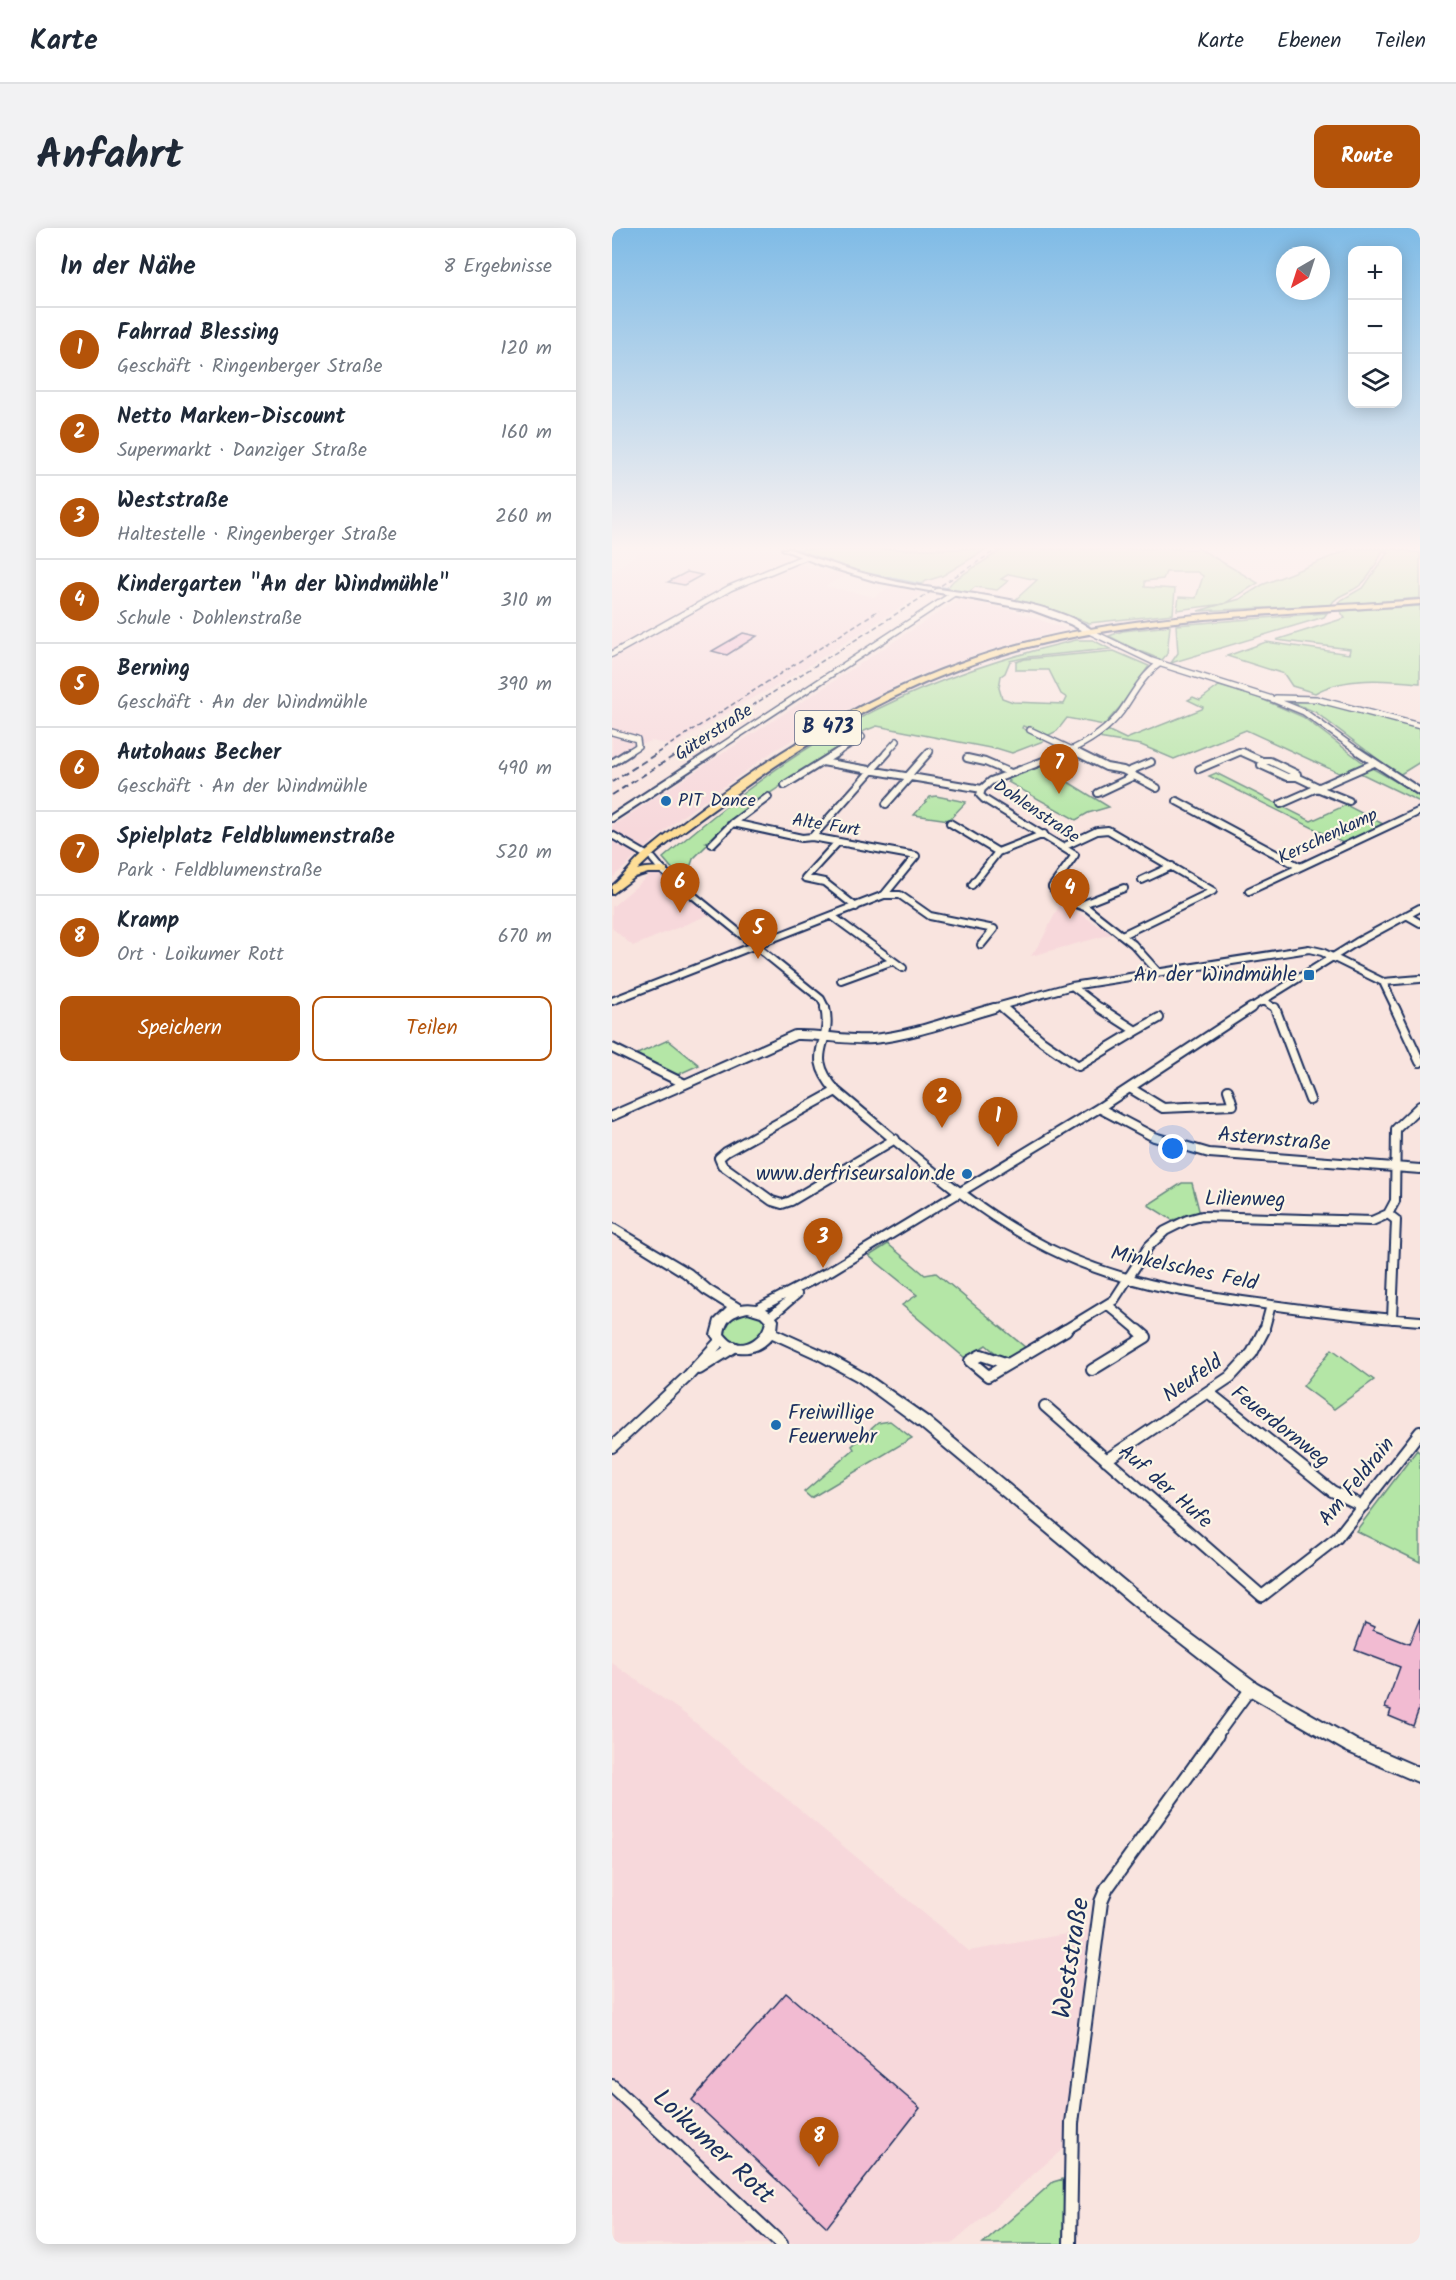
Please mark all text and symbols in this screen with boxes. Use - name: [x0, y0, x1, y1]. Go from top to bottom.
- text: Karte: [30, 19, 98, 64]
- text: Karte: [1197, 25, 1244, 58]
- text: Ebenen: [1277, 25, 1342, 58]
- text: Teilen: [1375, 25, 1426, 58]
- text: Anfahrt: [36, 123, 183, 190]
- button: Route: [1314, 125, 1420, 188]
- text: In der Nähe: [60, 246, 196, 288]
- north arrow: [1276, 246, 1330, 300]
- map controls: [1348, 246, 1402, 408]
- button: +: [1348, 246, 1402, 300]
- text: 8 Ergebnisse: [443, 251, 552, 283]
- button: −: [1348, 300, 1402, 354]
- text: Fahrrad Blessing: [117, 316, 279, 351]
- text: 1: [76, 333, 83, 365]
- text: 120 m: [500, 333, 552, 365]
- text: Geschäft · Ringenberger Straße: [117, 351, 382, 383]
- button: layers: [1348, 354, 1402, 408]
- text: Netto Marken-Discount: [117, 400, 345, 435]
- text: 2: [74, 417, 85, 449]
- text: 160 m: [501, 417, 552, 449]
- text: Supermarkt · Danziger Straße: [117, 435, 367, 467]
- text: Weststraße: [117, 484, 229, 519]
- text: 3: [74, 501, 85, 533]
- text: 260 m: [495, 501, 552, 533]
- text: Haltestelle · Ringenberger Straße: [117, 519, 397, 551]
- text: Kindergarten "An der Windmühle": [117, 568, 449, 603]
- text: 4: [74, 585, 85, 617]
- text: 310 m: [500, 585, 552, 617]
- text: Schule · Dohlenstraße: [117, 603, 302, 635]
- text: Berning: [117, 652, 190, 687]
- text: 5: [74, 669, 85, 701]
- text: 390 m: [497, 669, 552, 701]
- text: Geschäft · An der Windmühle: [117, 687, 367, 719]
- street label: Güterstraße: [669, 697, 759, 769]
- road number: B 473: [795, 711, 861, 745]
- text: Autohaus Becher: [117, 736, 281, 771]
- pin: 7: [1040, 744, 1078, 794]
- text: 6: [74, 753, 85, 785]
- text: 490 m: [497, 753, 552, 785]
- text: Geschäft · An der Windmühle: [117, 771, 367, 803]
- street label: Dohlenstraße: [987, 772, 1085, 852]
- place label: PIT Dance: [678, 787, 756, 816]
- marker: PIT Dance: [659, 794, 673, 808]
- street label: Kerschenkamp: [1273, 801, 1383, 873]
- street label: Alte Furt: [790, 806, 863, 846]
- text: Spielplatz Feldblumenstraße: [117, 820, 395, 855]
- text: 7: [75, 837, 84, 869]
- text: 520 m: [496, 837, 552, 869]
- text: Park · Feldblumenstraße: [117, 855, 322, 887]
- pin: 6: [660, 864, 700, 913]
- pin: 4: [1050, 870, 1090, 919]
- text: Kramp: [117, 904, 179, 939]
- pin: 5: [738, 910, 778, 959]
- text: 8: [74, 921, 85, 953]
- text: 670 m: [498, 921, 552, 953]
- text: Ort · Loikumer Rott: [117, 939, 284, 971]
- place label: An der Windmühle: [1134, 959, 1298, 992]
- marker: An der Windmühle: [1302, 968, 1316, 982]
- button: Speichern: [60, 996, 300, 1061]
- button: Teilen: [312, 996, 552, 1061]
- pin: 2: [922, 1078, 962, 1128]
- pin: 1: [978, 1098, 1018, 1147]
- street label: Asternstraße: [1216, 1119, 1332, 1161]
- your location: [1158, 1134, 1187, 1163]
- place label: www.derfriseursalon.de: [756, 1158, 956, 1191]
- marker: www.derfriseursalon.de: [960, 1167, 974, 1181]
- street label: Lilienweg: [1204, 1183, 1286, 1217]
- pin: 3: [804, 1218, 842, 1268]
- street label: Minkelsches Feld: [1107, 1237, 1261, 1301]
- street label: Neufeld: [1156, 1346, 1230, 1412]
- street label: Feuerdornweg: [1223, 1377, 1337, 1477]
- place label: Freiwillige Feuerwehr: [788, 1397, 878, 1454]
- marker: Freiwillige Feuerwehr: [769, 1418, 783, 1432]
- street label: Am Feldrain: [1311, 1430, 1403, 1534]
- street label: Auf der Hufe: [1110, 1436, 1220, 1538]
- street label: Weststraße: [1042, 1894, 1102, 2022]
- street label: Loikumer Rott: [642, 2079, 785, 2216]
- pin: 8: [800, 2118, 838, 2167]

